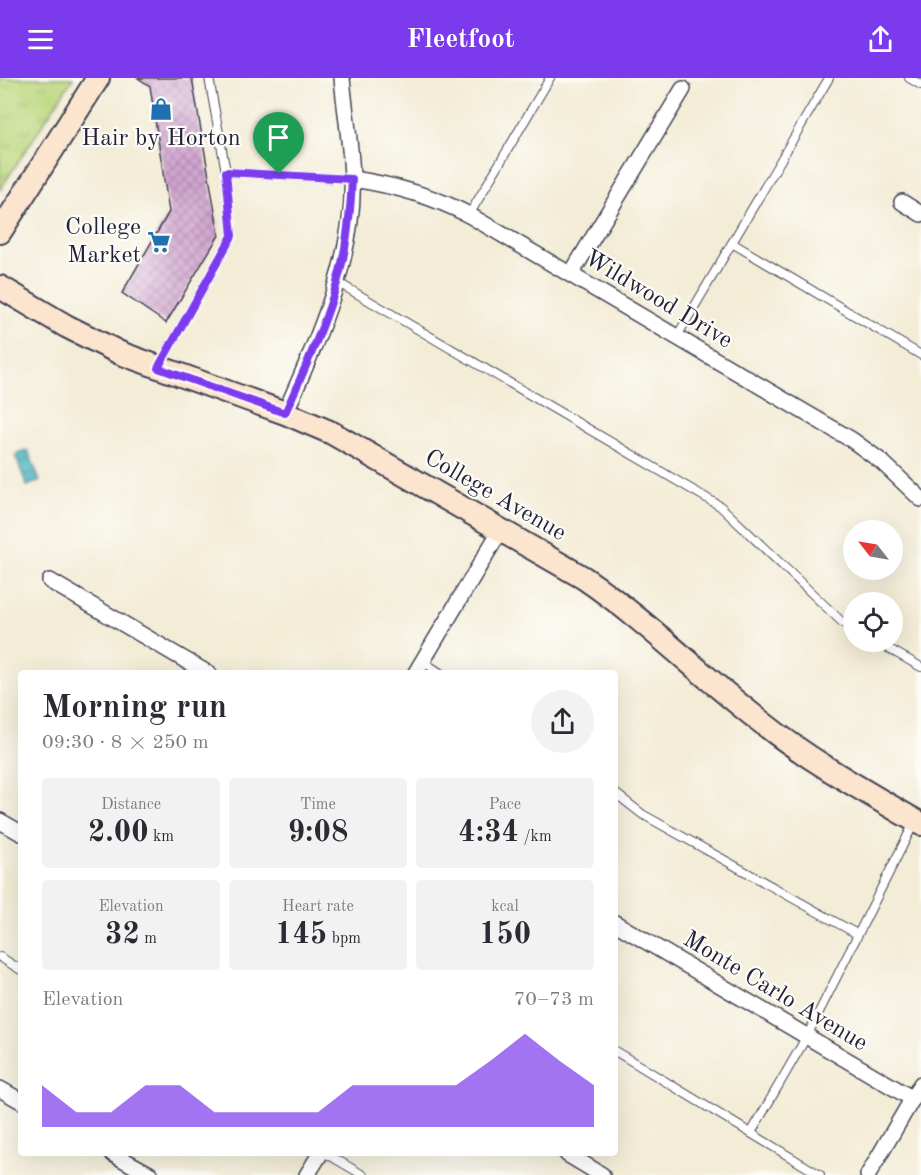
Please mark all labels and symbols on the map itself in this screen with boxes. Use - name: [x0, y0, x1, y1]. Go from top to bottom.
- shop icon: Hair by Horton: [148, 96, 174, 122]
- pin: [253, 112, 304, 174]
- place label: Hair by Horton: [81, 127, 241, 151]
- place label: College Market: [65, 216, 141, 268]
- supermarket icon: College Market: [146, 229, 172, 255]
- street label: Wildwood Drive: [580, 246, 736, 354]
- street label: College Avenue: [420, 446, 570, 546]
- north arrow: [843, 520, 903, 580]
- street label: Monte Carlo Avenue: [679, 928, 871, 1056]

